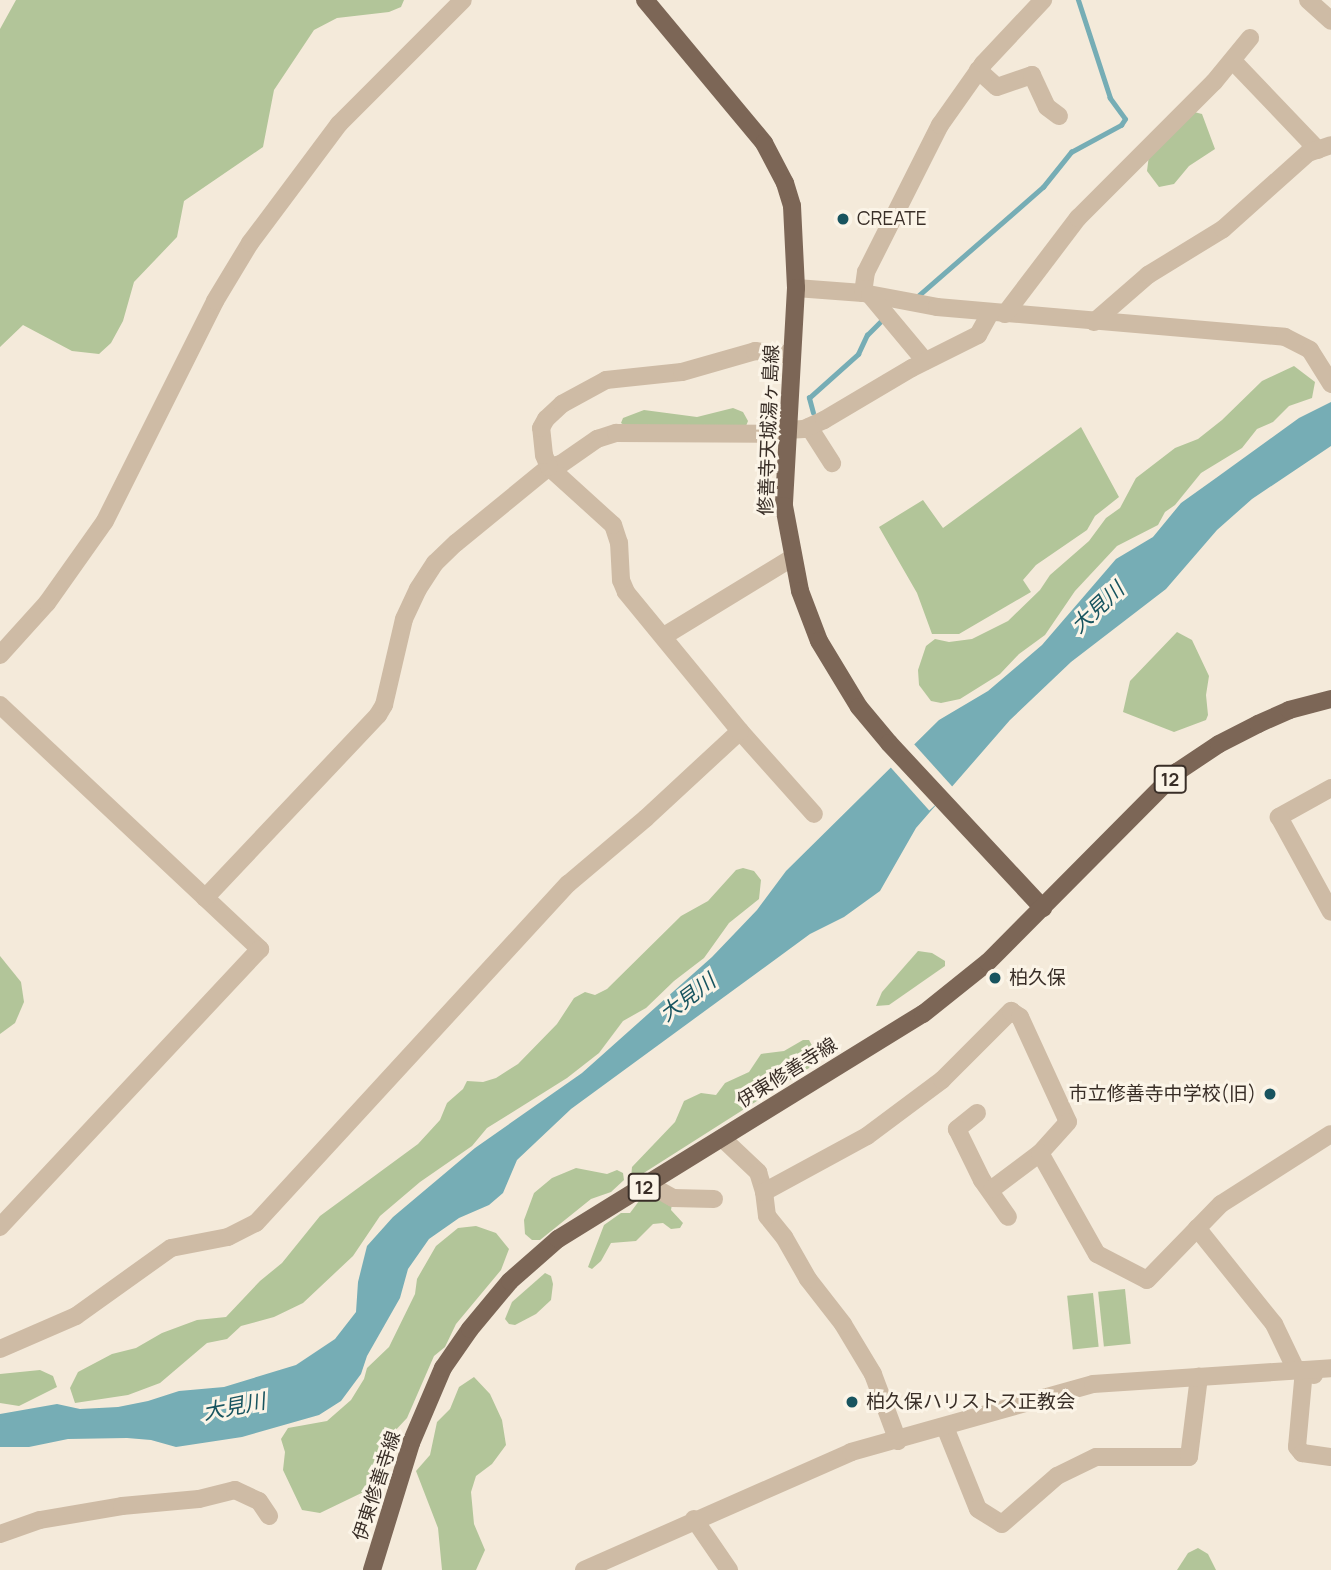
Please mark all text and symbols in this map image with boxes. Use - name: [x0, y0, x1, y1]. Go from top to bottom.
- place label: CREATE: [857, 208, 926, 230]
- marker: CREATE: [835, 211, 851, 227]
- street label: 修善寺天城湯ヶ島線: [755, 344, 783, 516]
- water label: 大見川: [1065, 576, 1129, 638]
- road number: 12: [1152, 764, 1188, 794]
- place label: 柏久保: [1009, 967, 1066, 989]
- water label: 大見川: [654, 968, 720, 1026]
- marker: 柏久保: [987, 970, 1003, 986]
- street label: 伊東修善寺線: [733, 1033, 841, 1113]
- place label: 市立修善寺中学校(旧): [1069, 1083, 1256, 1105]
- marker: 市立修善寺中学校(旧): [1262, 1086, 1278, 1102]
- road number: 12: [626, 1172, 662, 1202]
- water label: 大見川: [201, 1388, 267, 1424]
- place label: 柏久保ハリストス正教会: [866, 1391, 1075, 1413]
- marker: 柏久保ハリストス正教会: [844, 1394, 860, 1410]
- street label: 伊東修善寺線: [349, 1428, 405, 1544]

